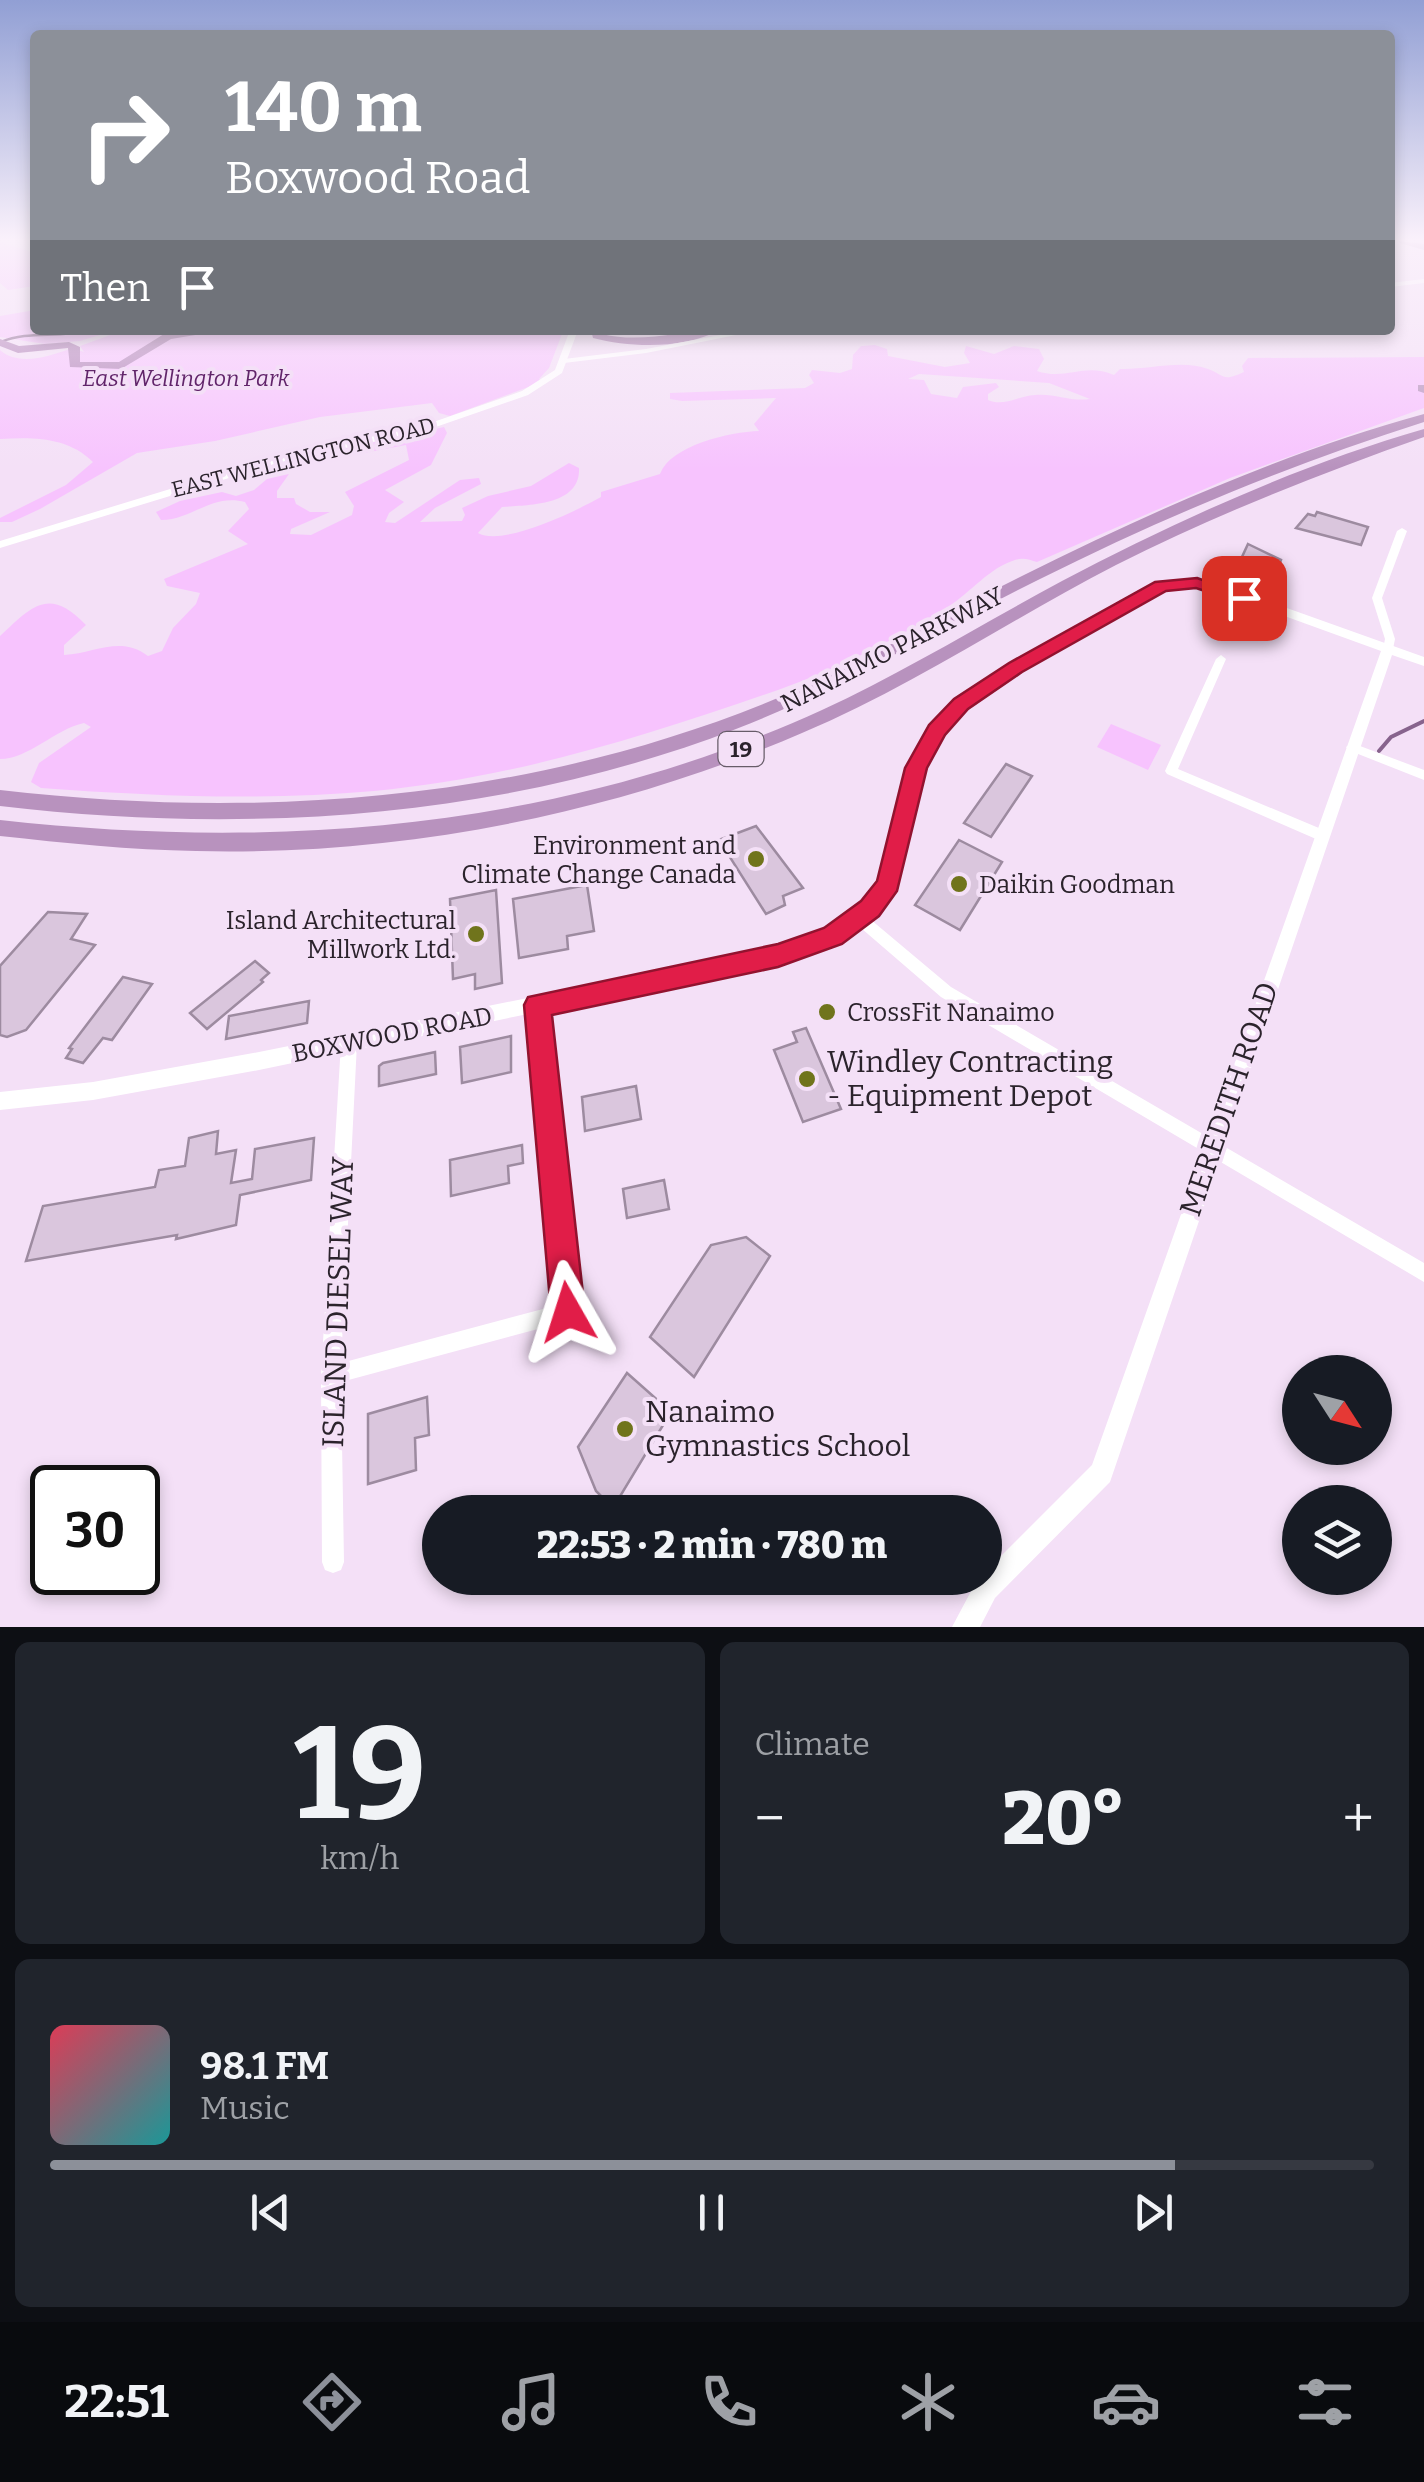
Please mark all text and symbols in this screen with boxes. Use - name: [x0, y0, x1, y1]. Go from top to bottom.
- text: 140 m: [225, 66, 422, 150]
- icon: right: [60, 70, 190, 200]
- text: Boxwood Road: [225, 151, 531, 205]
- icon: arrive: [170, 260, 225, 315]
- text: Then: [60, 265, 150, 311]
- park label: East Wellington Park: [82, 365, 291, 392]
- street label: EAST WELLINGTON ROAD: [169, 412, 438, 503]
- pin: [1202, 556, 1287, 641]
- icon: arrive: [1217, 571, 1272, 626]
- street label: NANAIMO PARKWAY: [776, 581, 1009, 719]
- road number: 19: [718, 732, 764, 766]
- place label: Environment and Climate Change Canada: [461, 831, 736, 890]
- marker: Environment and Climate Change Canada: [745, 848, 767, 870]
- place label: Daikin Goodman: [979, 870, 1175, 900]
- marker: Daikin Goodman: [948, 873, 970, 895]
- place label: Island Architectural Millwork Ltd.: [226, 906, 456, 965]
- marker: Island Architectural Millwork Ltd.: [465, 923, 487, 945]
- street label: MEREDITH ROAD: [1172, 977, 1286, 1221]
- place label: CrossFit Nanaimo: [847, 998, 1055, 1028]
- street label: BOXWOOD ROAD: [290, 1001, 495, 1069]
- marker: CrossFit Nanaimo: [816, 1001, 838, 1023]
- place label: Windley Contracting - Equipment Depot: [827, 1044, 1113, 1114]
- marker: Windley Contracting - Equipment Depot: [796, 1068, 818, 1090]
- street label: ISLAND DIESEL WAY: [315, 1155, 361, 1448]
- position arrow: [516, 1260, 620, 1364]
- north arrow: [1282, 1355, 1392, 1465]
- map controls: [1282, 1355, 1392, 1595]
- place label: Nanaimo Gymnastics School: [645, 1394, 910, 1464]
- marker: Nanaimo Gymnastics School: [614, 1418, 636, 1440]
- speed limit sign: 30: [30, 1465, 160, 1595]
- button: layers: [1282, 1485, 1392, 1595]
- text: 22:53 · 2 min · 780 m: [537, 1522, 887, 1568]
- text: 19: [293, 1696, 426, 1852]
- text: Climate: [755, 1725, 870, 1763]
- text: 20°: [1002, 1774, 1125, 1864]
- text: −: [755, 1786, 785, 1852]
- text: +: [1343, 1786, 1374, 1852]
- text: km/h: [320, 1839, 399, 1877]
- text: 98.1 FM: [200, 2043, 329, 2089]
- text: Music: [200, 2089, 290, 2127]
- icon: previous: [243, 2185, 298, 2240]
- icon: pause: [684, 2185, 739, 2240]
- icon: next: [1126, 2185, 1181, 2240]
- icon: directions: [297, 2367, 367, 2437]
- icon: music: [496, 2367, 566, 2437]
- icon: phone: [694, 2367, 764, 2437]
- icon: climate: [893, 2367, 963, 2437]
- icon: car: [1091, 2367, 1161, 2437]
- icon: filters: [1290, 2367, 1360, 2437]
- text: 22:51: [64, 2375, 169, 2429]

